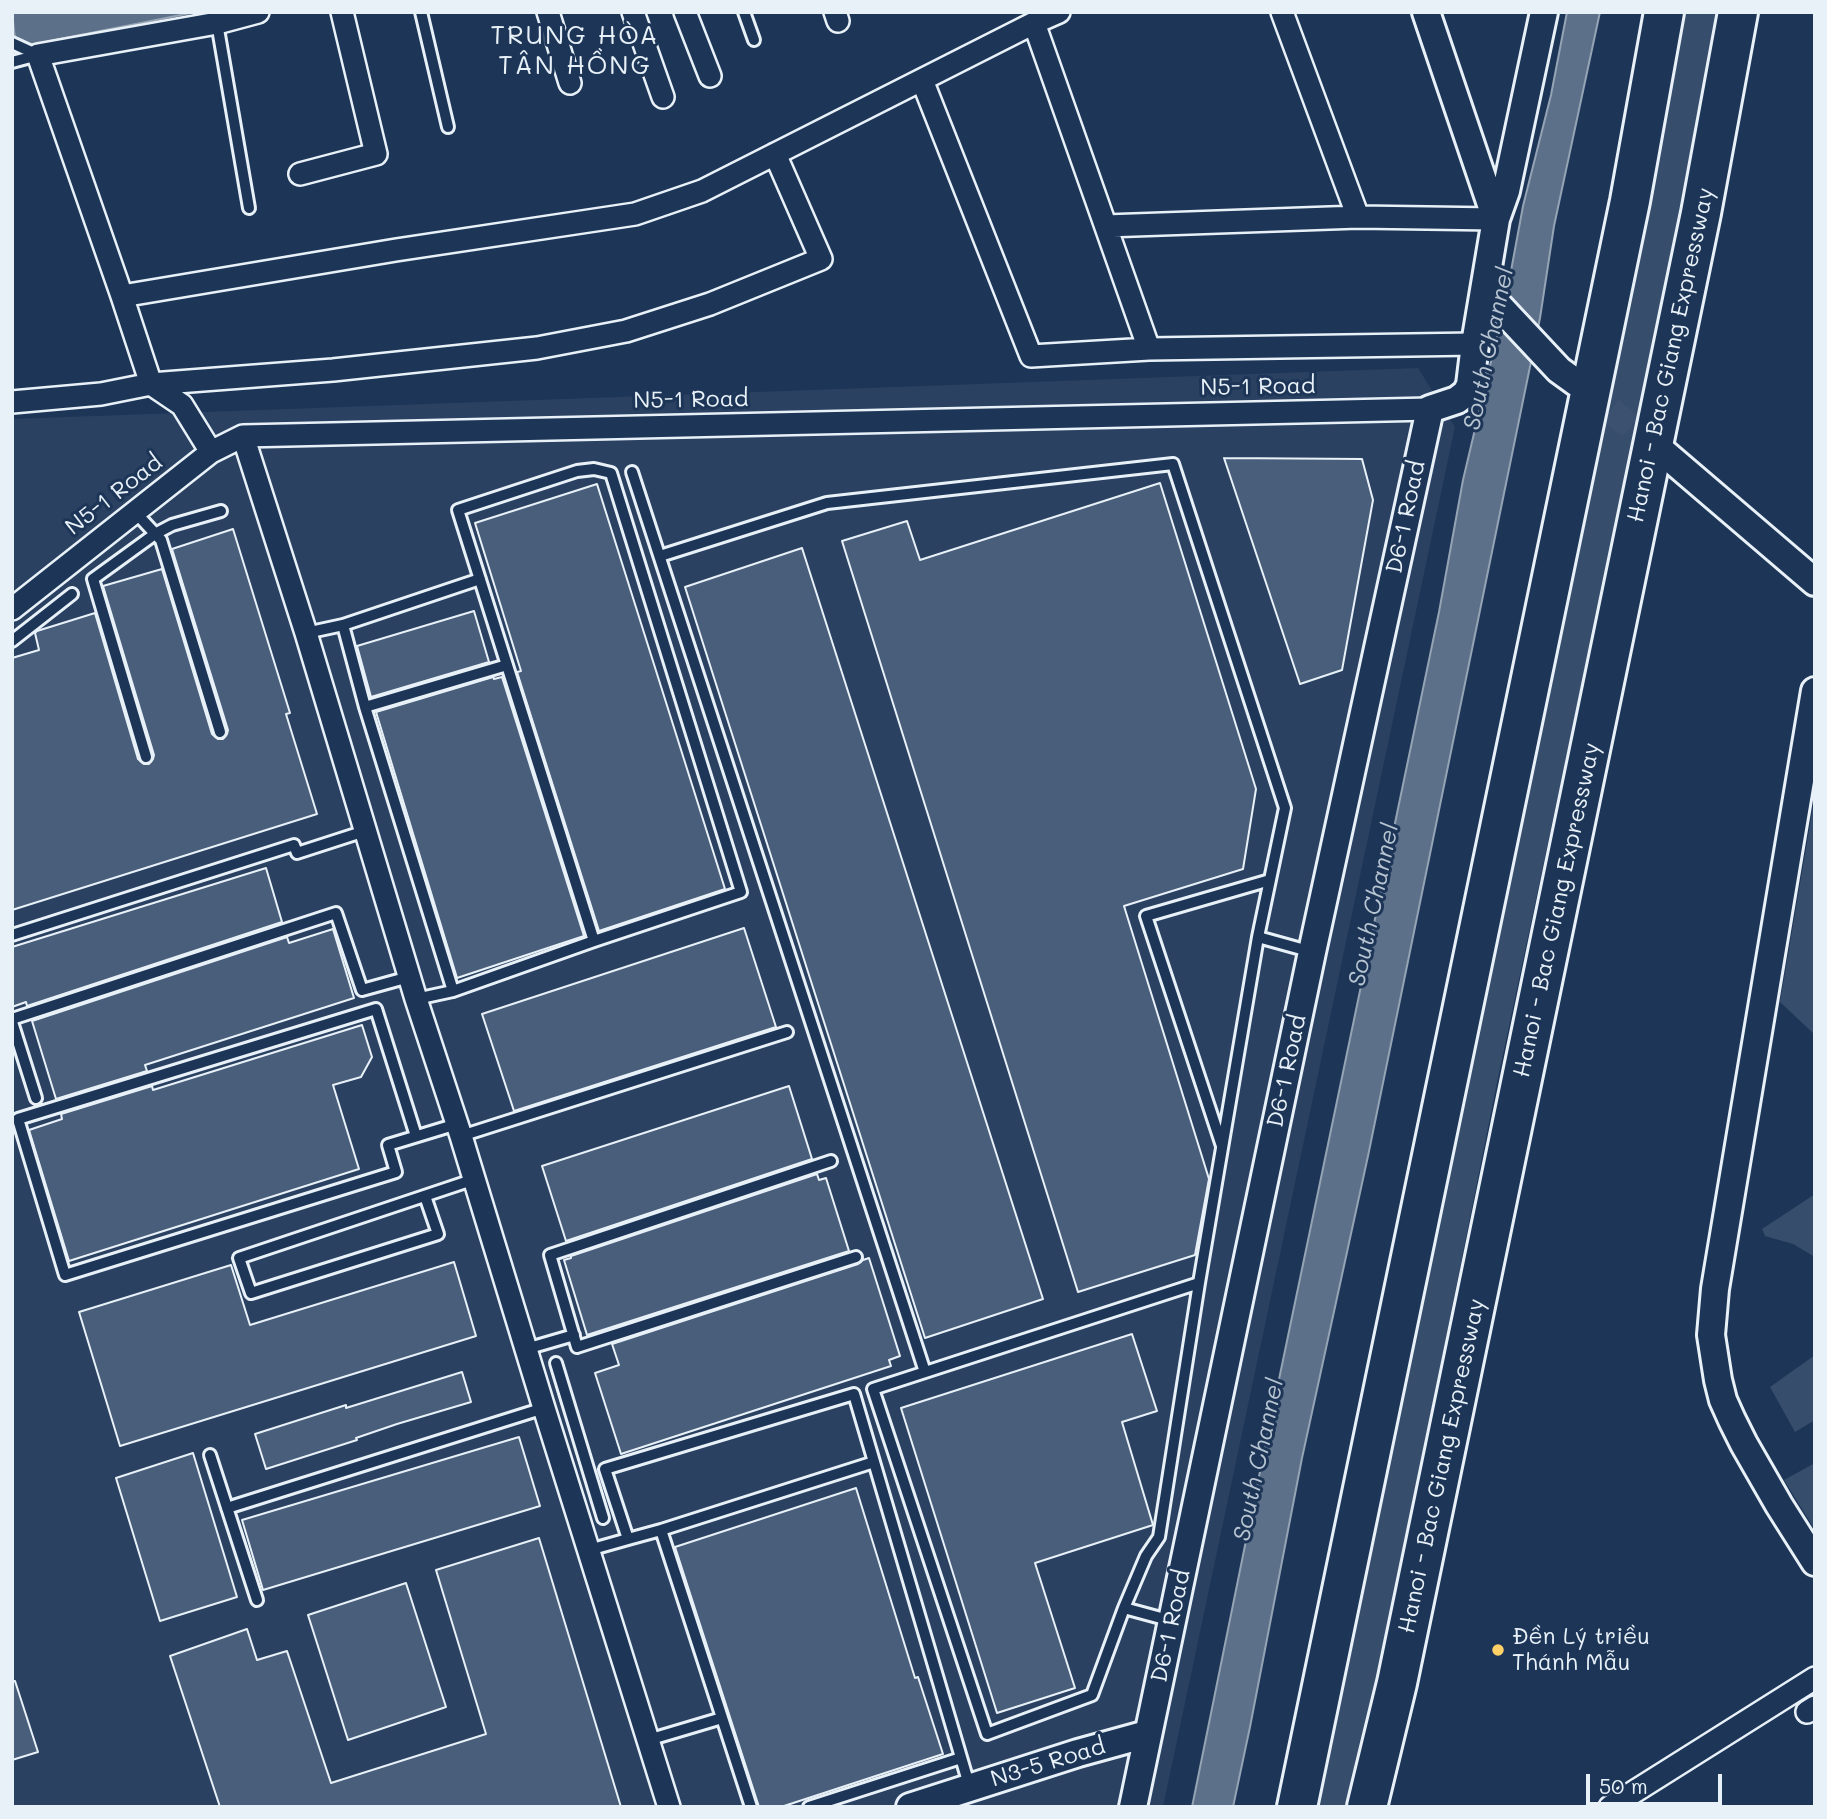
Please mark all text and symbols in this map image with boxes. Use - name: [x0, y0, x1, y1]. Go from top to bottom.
- district label: TRUNG HÒA TÂN HỒNG: [492, 20, 658, 82]
- street label: Hanoi - Bac Giang Expressway: [1622, 185, 1720, 525]
- water label: South Channel: [1458, 265, 1520, 433]
- street label: N5-1 Road: [1200, 372, 1316, 402]
- street label: N5-1 Road: [633, 385, 749, 415]
- street label: N5-1 Road: [60, 449, 168, 541]
- street label: D6-1 Road: [1381, 458, 1431, 576]
- street label: Hanoi - Bac Giang Expressway: [1508, 740, 1606, 1080]
- water label: South Channel: [1343, 821, 1405, 989]
- street label: D6-1 Road: [1262, 1012, 1312, 1130]
- street label: Hanoi - Bac Giang Expressway: [1393, 1296, 1491, 1636]
- water label: South Channel: [1228, 1376, 1290, 1544]
- street label: D6-1 Road: [1146, 1567, 1196, 1685]
- place label: Đền Lý triều Thánh Mẫu: [1512, 1623, 1650, 1677]
- marker: Đền Lý triều Thánh Mẫu: [1490, 1642, 1506, 1658]
- street label: N3-5 Road: [987, 1733, 1109, 1793]
- scale bar: [1589, 1759, 1726, 1803]
- text: 50 m: [1599, 1772, 1648, 1799]

